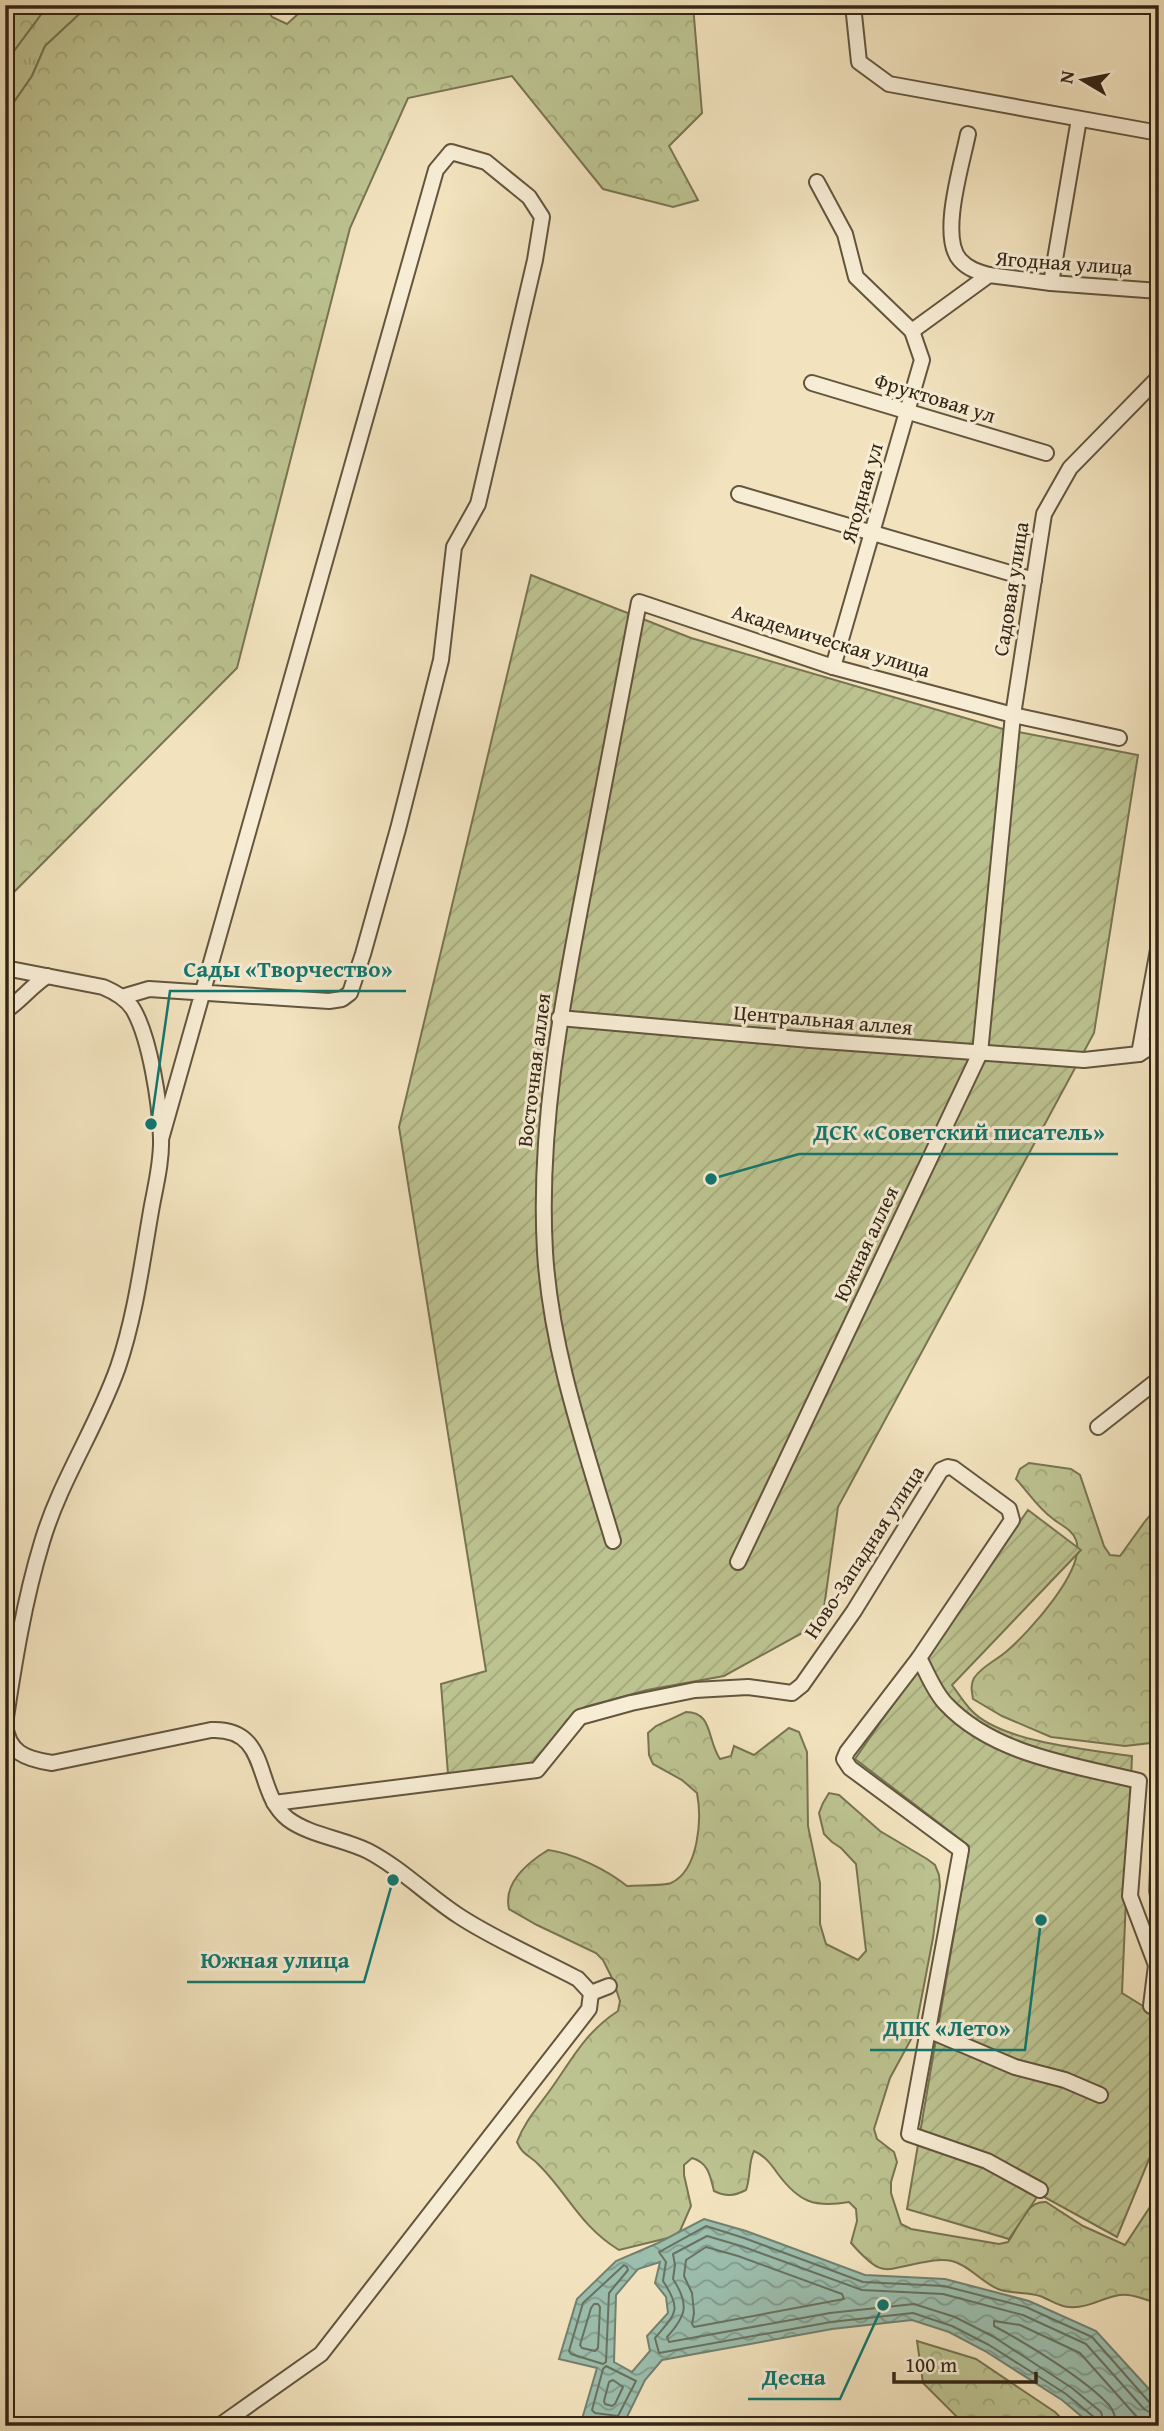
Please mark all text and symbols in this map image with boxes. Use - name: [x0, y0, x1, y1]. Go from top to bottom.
- north arrow: [1048, 46, 1118, 116]
- text: N: [1051, 68, 1081, 86]
- street label: Ягодная улица: [993, 242, 1134, 283]
- street label: Фруктовая ул: [871, 364, 1000, 431]
- street label: Ягодная ул: [832, 439, 891, 548]
- street label: Садовая улица: [985, 519, 1036, 658]
- street label: Академическая улица: [728, 596, 934, 685]
- callout: Сады «Творчество»: [170, 947, 406, 991]
- text: Сады «Творчество»: [184, 952, 392, 985]
- street label: Восточная аллея: [509, 991, 558, 1149]
- street label: Центральная аллея: [732, 996, 914, 1043]
- callout: ДСК «Советский писатель»: [799, 1110, 1118, 1154]
- text: ДСК «Советский писатель»: [812, 1115, 1105, 1148]
- street label: Южная аллея: [825, 1181, 906, 1307]
- street label: Ново-Западная улица: [796, 1459, 931, 1644]
- callout: Южная улица: [187, 1938, 364, 1982]
- text: Южная улица: [200, 1943, 350, 1976]
- callout: ДПК «Лето»: [870, 2006, 1025, 2050]
- text: ДПК «Лето»: [882, 2011, 1011, 2044]
- scale bar: [894, 2340, 1036, 2384]
- text: 100 m: [905, 2349, 957, 2380]
- callout: Десна: [748, 2355, 840, 2399]
- text: Десна: [761, 2360, 826, 2393]

